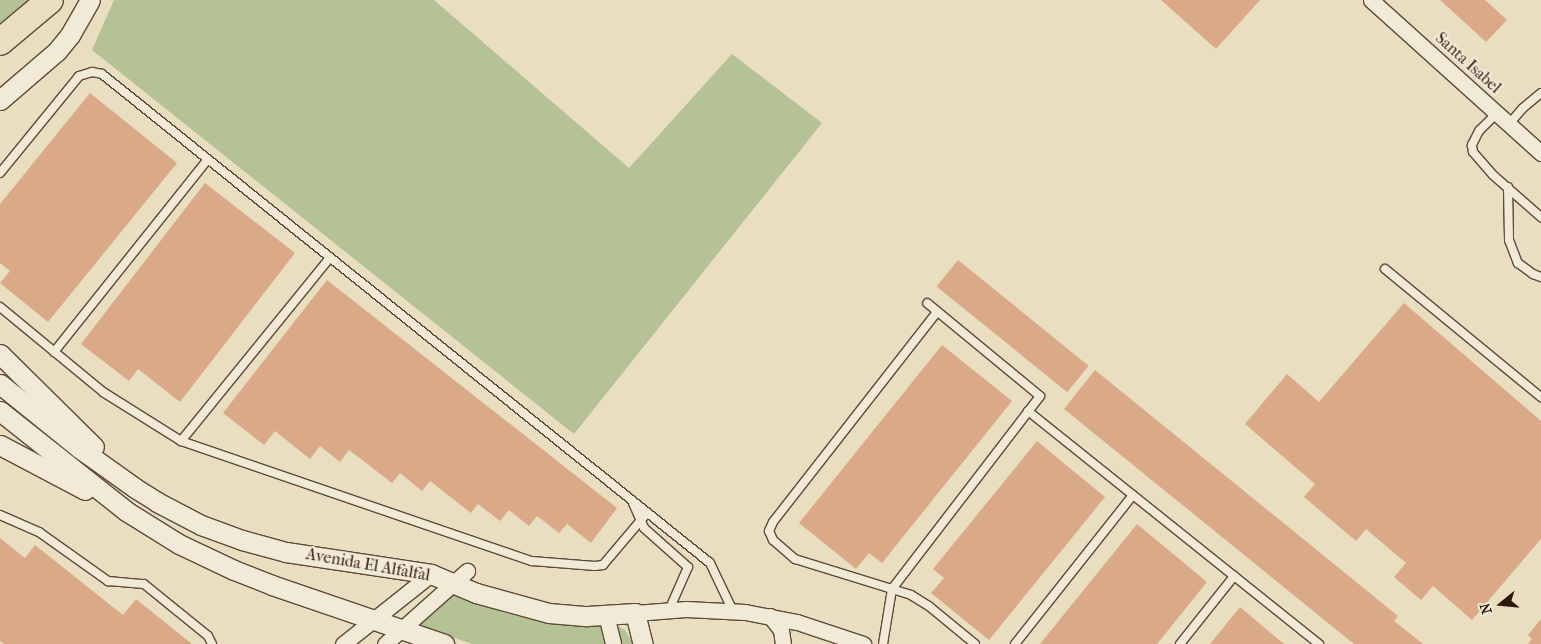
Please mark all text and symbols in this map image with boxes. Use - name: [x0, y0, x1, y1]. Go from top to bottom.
- street label: Santa Isabel: [1431, 29, 1505, 97]
- street label: Avenida El Alfalfal: [304, 545, 432, 585]
- north arrow: [1476, 579, 1526, 629]
- text: N: [1476, 601, 1496, 616]

